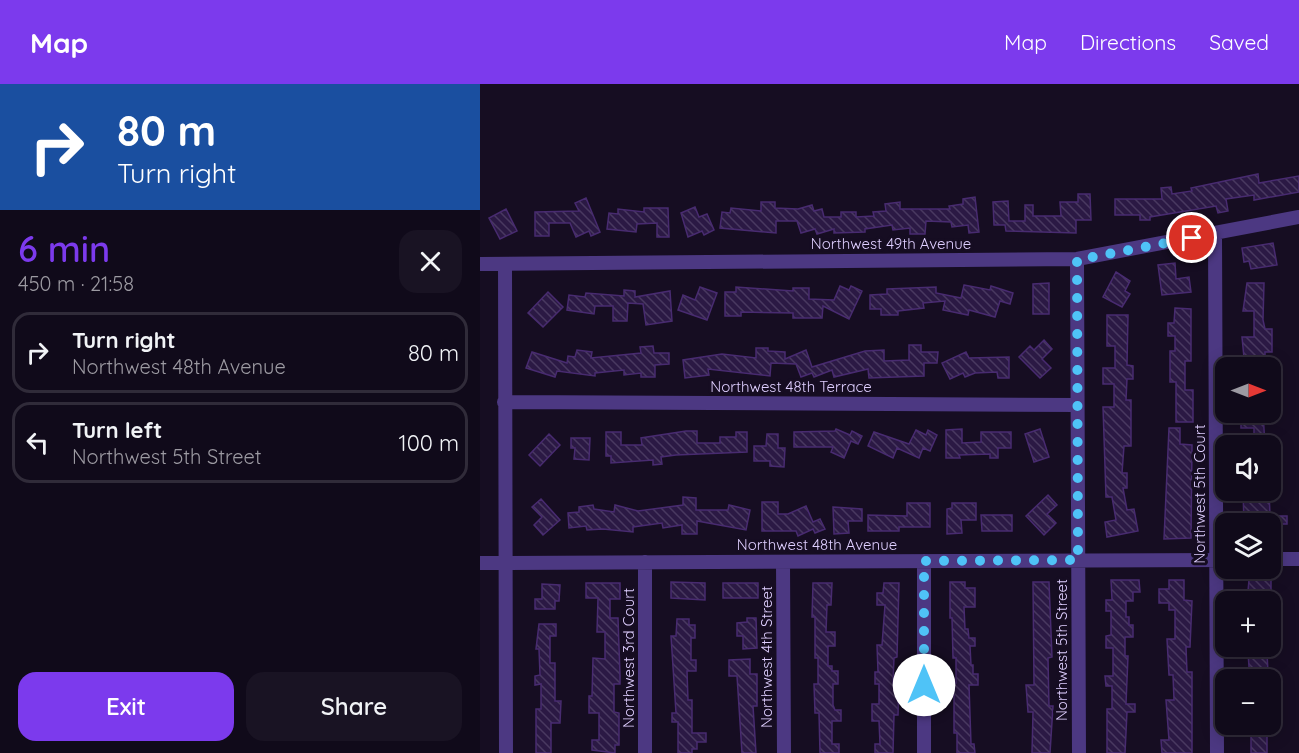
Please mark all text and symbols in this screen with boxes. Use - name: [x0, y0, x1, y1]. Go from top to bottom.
- text: Map: [30, 25, 88, 60]
- text: Map: [1004, 29, 1047, 55]
- text: Directions: [1080, 29, 1176, 55]
- text: Saved: [1209, 29, 1269, 55]
- text: 80 m: [117, 104, 216, 157]
- icon: right: [18, 108, 96, 186]
- text: Turn right: [117, 156, 236, 190]
- pin: [1166, 212, 1217, 263]
- icon: arrive: [1175, 221, 1208, 254]
- text: 6 min: [18, 226, 110, 271]
- button: close: [399, 230, 462, 293]
- street label: Northwest 49th Avenue: [811, 234, 971, 253]
- text: 450 m · 21:58: [18, 271, 134, 296]
- text: Turn right: [72, 326, 176, 354]
- icon: right: [21, 336, 54, 369]
- text: 80 m: [408, 339, 459, 367]
- text: Northwest 48th Avenue: [72, 354, 286, 379]
- north arrow: [1215, 357, 1281, 423]
- map controls: [1215, 357, 1281, 735]
- street label: Northwest 48th Terrace: [710, 377, 872, 396]
- text: Turn left: [72, 416, 162, 444]
- street label: Northwest 5th Court: [1190, 424, 1209, 564]
- icon: left: [21, 426, 54, 459]
- text: 100 m: [399, 429, 459, 457]
- button: sound: [1215, 435, 1281, 501]
- text: Northwest 5th Street: [72, 444, 262, 469]
- button: layers: [1215, 513, 1281, 579]
- street label: Northwest 48th Avenue: [737, 535, 897, 554]
- street label: Northwest 5th Street: [1052, 579, 1071, 721]
- street label: Northwest 4th Street: [757, 586, 776, 728]
- street label: Northwest 3rd Court: [619, 588, 638, 728]
- button: +: [1215, 591, 1281, 657]
- position arrow: [892, 653, 956, 717]
- button: −: [1215, 669, 1281, 735]
- button: Exit: [18, 672, 234, 741]
- button: Share: [246, 672, 462, 741]

